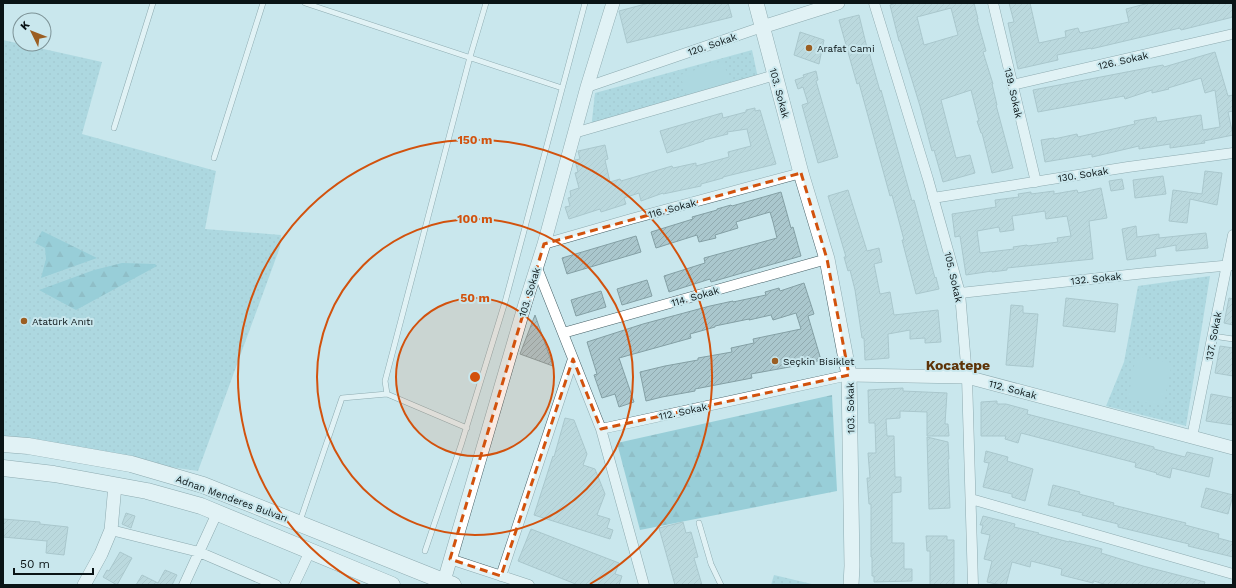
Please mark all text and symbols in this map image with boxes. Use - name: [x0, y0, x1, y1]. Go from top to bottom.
- north arrow: [12, 12, 52, 52]
- text: K: [18, 18, 33, 33]
- street label: 120. Sokak: [686, 31, 738, 58]
- marker: Arafat Cami: [804, 43, 814, 53]
- place label: Arafat Cami: [817, 43, 875, 54]
- street label: 126. Sokak: [1097, 49, 1150, 72]
- street label: 103. Sokak: [768, 67, 792, 120]
- street label: 139. Sokak: [1002, 67, 1025, 120]
- text: 150 m: [458, 133, 492, 147]
- street label: 130. Sokak: [1057, 165, 1109, 184]
- street label: 116. Sokak: [647, 197, 698, 220]
- text: 100 m: [457, 212, 493, 226]
- street label: 105. Sokak: [942, 251, 965, 304]
- street label: 103. Sokak: [517, 266, 542, 318]
- street label: 132. Sokak: [1070, 270, 1122, 287]
- street label: 114. Sokak: [670, 284, 721, 309]
- text: 50 m: [460, 291, 490, 305]
- street label: 137. Sokak: [1203, 311, 1224, 361]
- marker: Atatürk Anıtı: [19, 316, 29, 326]
- place label: Atatürk Anıtı: [32, 316, 93, 327]
- marker: Seçkin Bisiklet: [770, 356, 780, 366]
- place label: Seçkin Bisiklet: [783, 356, 855, 367]
- district label: Kocatepe: [926, 357, 990, 373]
- centre of rings: [468, 370, 482, 384]
- street label: 112. Sokak: [988, 378, 1038, 401]
- street label: 103. Sokak: [845, 382, 856, 434]
- street label: 112. Sokak: [658, 401, 709, 422]
- street label: Adnan Menderes Bulvarı: [174, 473, 289, 524]
- scale bar: [14, 550, 93, 576]
- text: 50 m: [20, 557, 50, 571]

